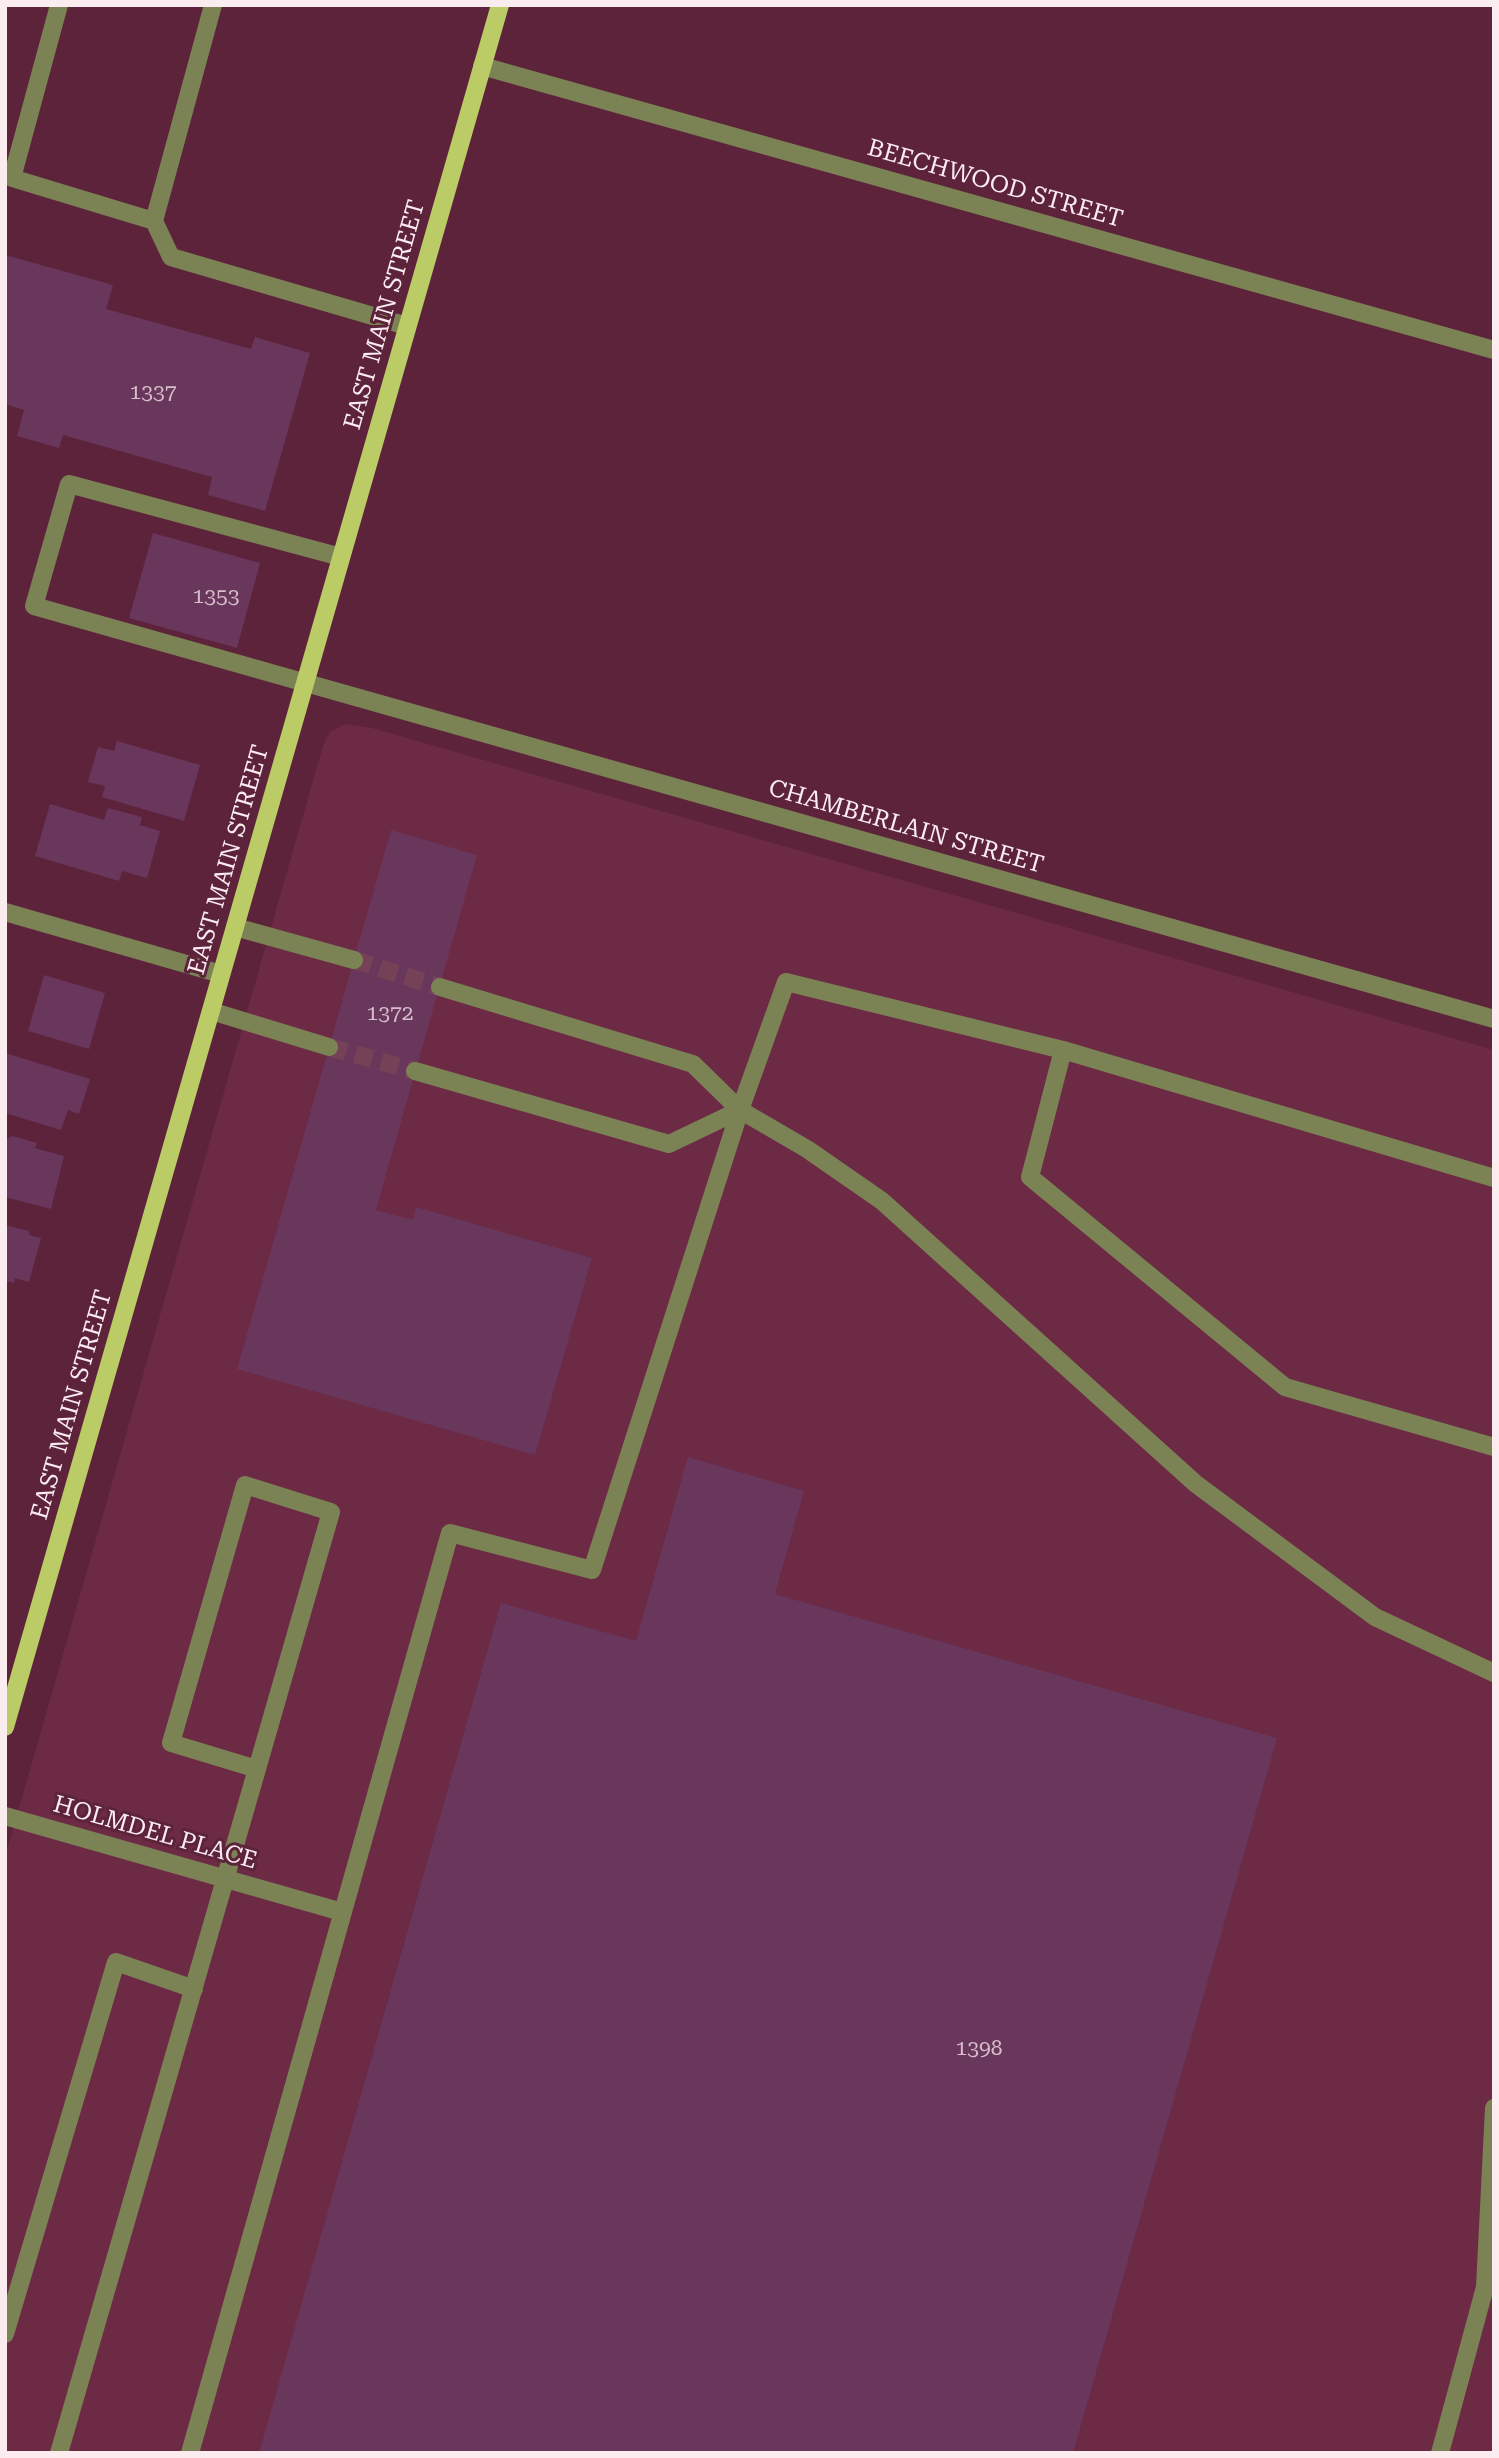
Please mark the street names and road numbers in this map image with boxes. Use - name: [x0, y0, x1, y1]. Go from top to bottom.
- street label: BEECHWOOD STREET: [864, 134, 1126, 234]
- street label: EAST MAIN STREET: [338, 197, 432, 433]
- street label: EAST MAIN STREET: [182, 742, 276, 978]
- street label: CHAMBERLAIN STREET: [765, 774, 1047, 880]
- street label: EAST MAIN STREET: [25, 1287, 119, 1523]
- street label: HOLMDEL PLACE: [50, 1790, 260, 1876]

